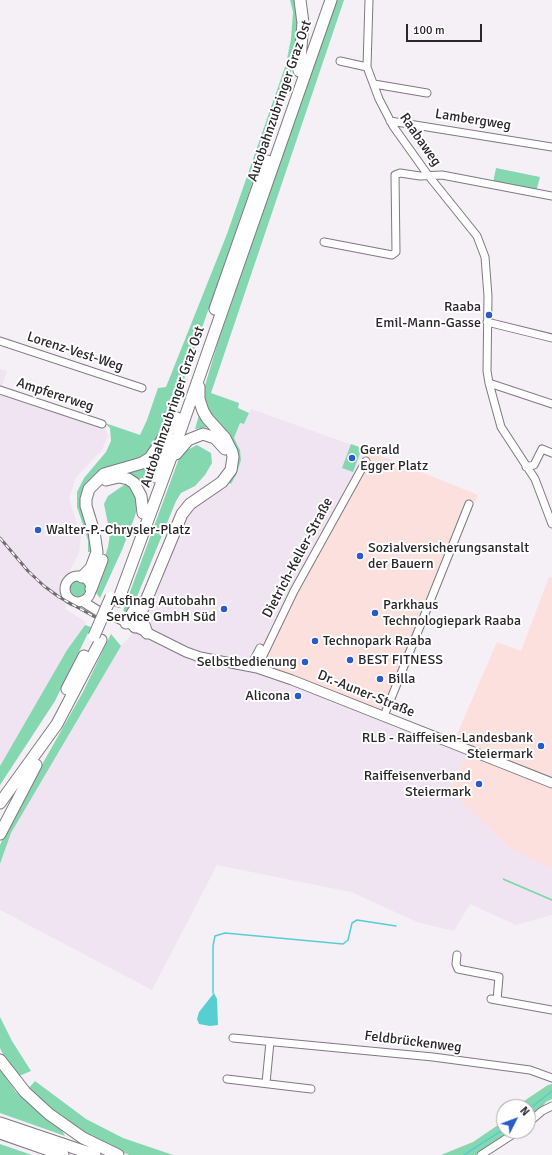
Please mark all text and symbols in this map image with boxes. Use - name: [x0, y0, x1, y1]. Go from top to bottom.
- scale bar: [408, 16, 484, 42]
- street label: Autobahnzubringer Graz Ost: [244, 18, 316, 184]
- text: 100 m: [413, 23, 445, 38]
- street label: Lambergweg: [434, 106, 512, 134]
- street label: Raabaweg: [396, 110, 444, 170]
- place label: Raaba Emil-Mann-Gasse: [375, 299, 481, 332]
- marker: Raaba Emil-Mann-Gasse: [484, 310, 494, 320]
- street label: Autobahnzubringer Graz Ost: [137, 324, 209, 490]
- street label: Lorenz-Vest-Weg: [25, 329, 125, 375]
- street label: Ampfererweg: [14, 375, 96, 415]
- place label: Gerald Egger Platz: [360, 442, 428, 474]
- marker: Gerald Egger Platz: [347, 453, 357, 463]
- street label: Dietrich-Keller-Straße: [259, 495, 337, 621]
- place label: Walter-P.-Chrysler-Platz: [46, 522, 191, 538]
- marker: Walter-P.-Chrysler-Platz: [33, 525, 43, 535]
- place label: Sozialversicherungsanstalt der Bauern: [368, 540, 529, 572]
- marker: Sozialversicherungsanstalt der Bauern: [355, 551, 365, 561]
- place label: Asfinag Autobahn Service GmbH Süd: [106, 593, 216, 626]
- place label: Parkhaus Technologiepark Raaba: [383, 597, 521, 630]
- marker: Asfinag Autobahn Service GmbH Süd: [219, 604, 229, 614]
- marker: Parkhaus Technologiepark Raaba: [370, 608, 380, 618]
- place label: Technopark Raaba: [323, 633, 432, 649]
- marker: Technopark Raaba: [310, 636, 320, 646]
- place label: BEST FITNESS: [358, 652, 443, 668]
- place label: Selbstbedienung: [197, 654, 297, 670]
- marker: BEST FITNESS: [345, 655, 355, 665]
- marker: Selbstbedienung: [300, 657, 310, 667]
- street label: Dr.-Auner-Straße: [315, 667, 417, 721]
- place label: Billa: [388, 671, 415, 687]
- marker: Billa: [375, 674, 385, 684]
- place label: Alicona: [245, 688, 290, 704]
- marker: Alicona: [293, 691, 303, 701]
- place label: RLB - Raiffeisen-Landesbank Steiermark: [362, 730, 533, 762]
- marker: RLB - Raiffeisen-Landesbank Steiermark: [536, 741, 546, 751]
- place label: Raiffeisenverband Steiermark: [364, 768, 471, 800]
- marker: Raiffeisenverband Steiermark: [474, 779, 484, 789]
- street label: Feldbrückenweg: [364, 1028, 462, 1056]
- north arrow: [496, 1099, 536, 1139]
- text: N: [517, 1104, 532, 1118]

